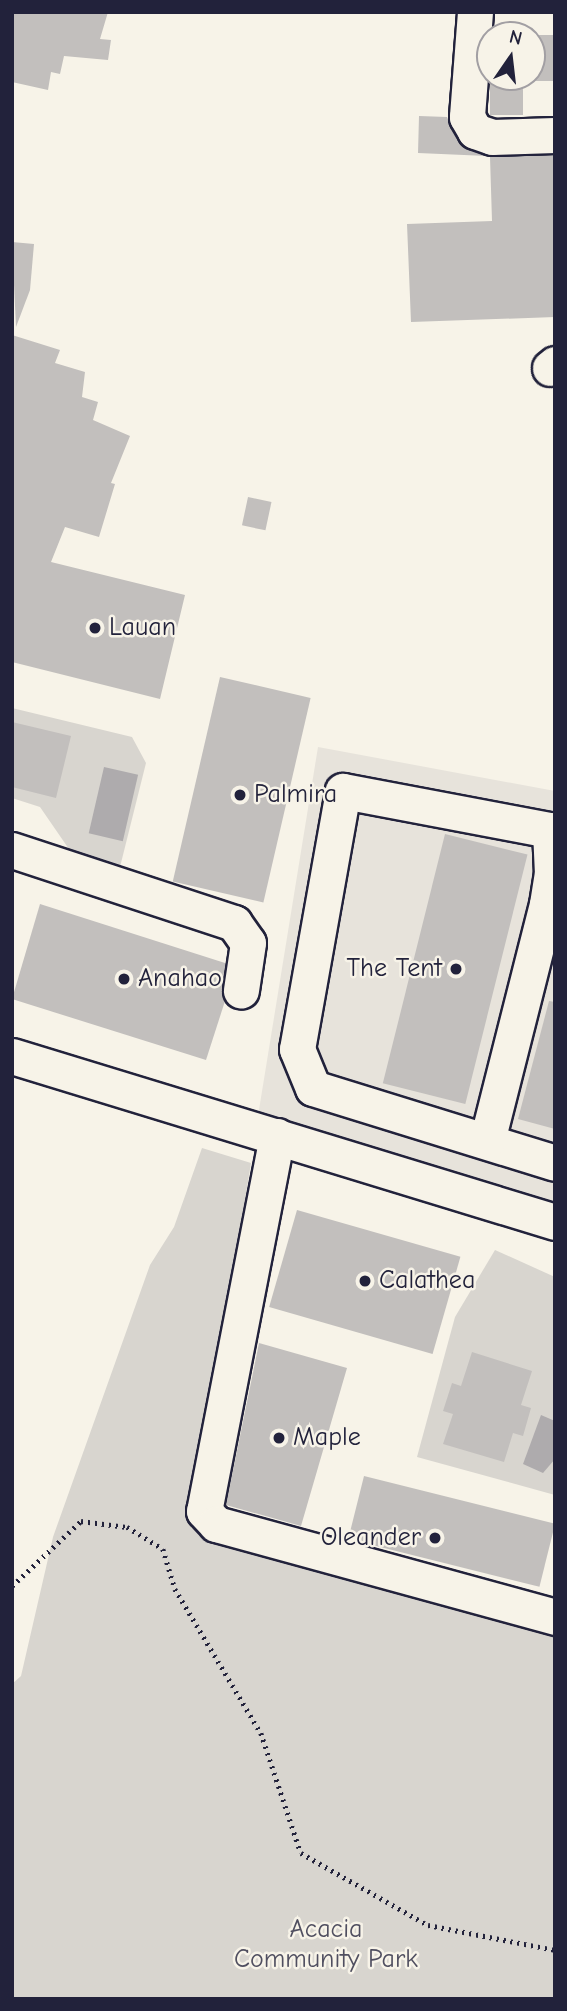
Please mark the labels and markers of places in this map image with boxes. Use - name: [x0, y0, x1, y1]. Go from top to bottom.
- place label: Lauan: [109, 612, 176, 644]
- marker: Lauan: [87, 620, 103, 636]
- place label: Palmira: [254, 779, 337, 811]
- marker: Palmira: [232, 787, 248, 803]
- place label: The Tent: [346, 953, 442, 985]
- marker: The Tent: [448, 961, 464, 977]
- place label: Anahao: [138, 963, 222, 995]
- marker: Anahao: [116, 971, 132, 987]
- place label: Calathea: [379, 1265, 475, 1297]
- marker: Calathea: [357, 1273, 373, 1289]
- place label: Maple: [293, 1422, 361, 1454]
- marker: Maple: [271, 1430, 287, 1446]
- place label: Oleander: [321, 1522, 421, 1554]
- marker: Oleander: [427, 1530, 443, 1546]

